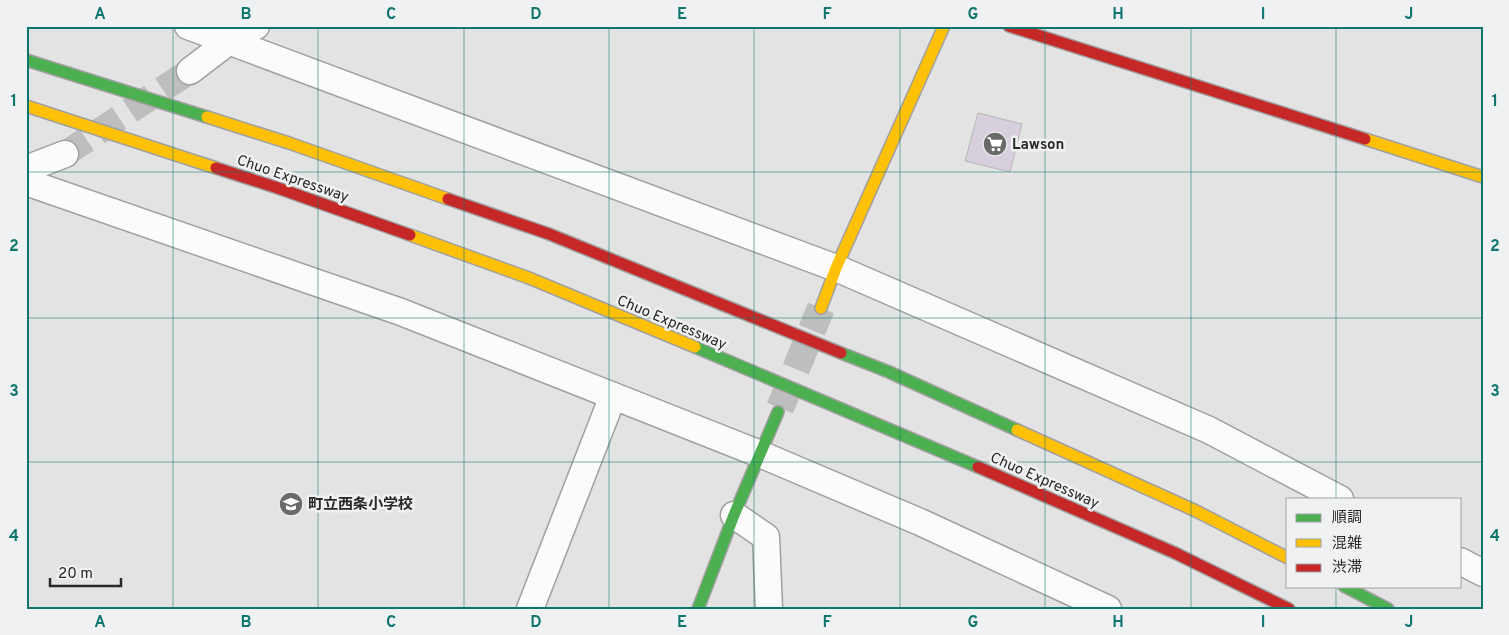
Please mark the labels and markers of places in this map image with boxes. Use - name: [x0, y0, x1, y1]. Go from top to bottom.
- supermarket icon: Lawson: [982, 131, 1008, 157]
- place label: Lawson: [1012, 136, 1064, 155]
- school or university icon: 町立西条小学校: [278, 491, 304, 517]
- place label: 町立西条小学校: [308, 496, 413, 515]

